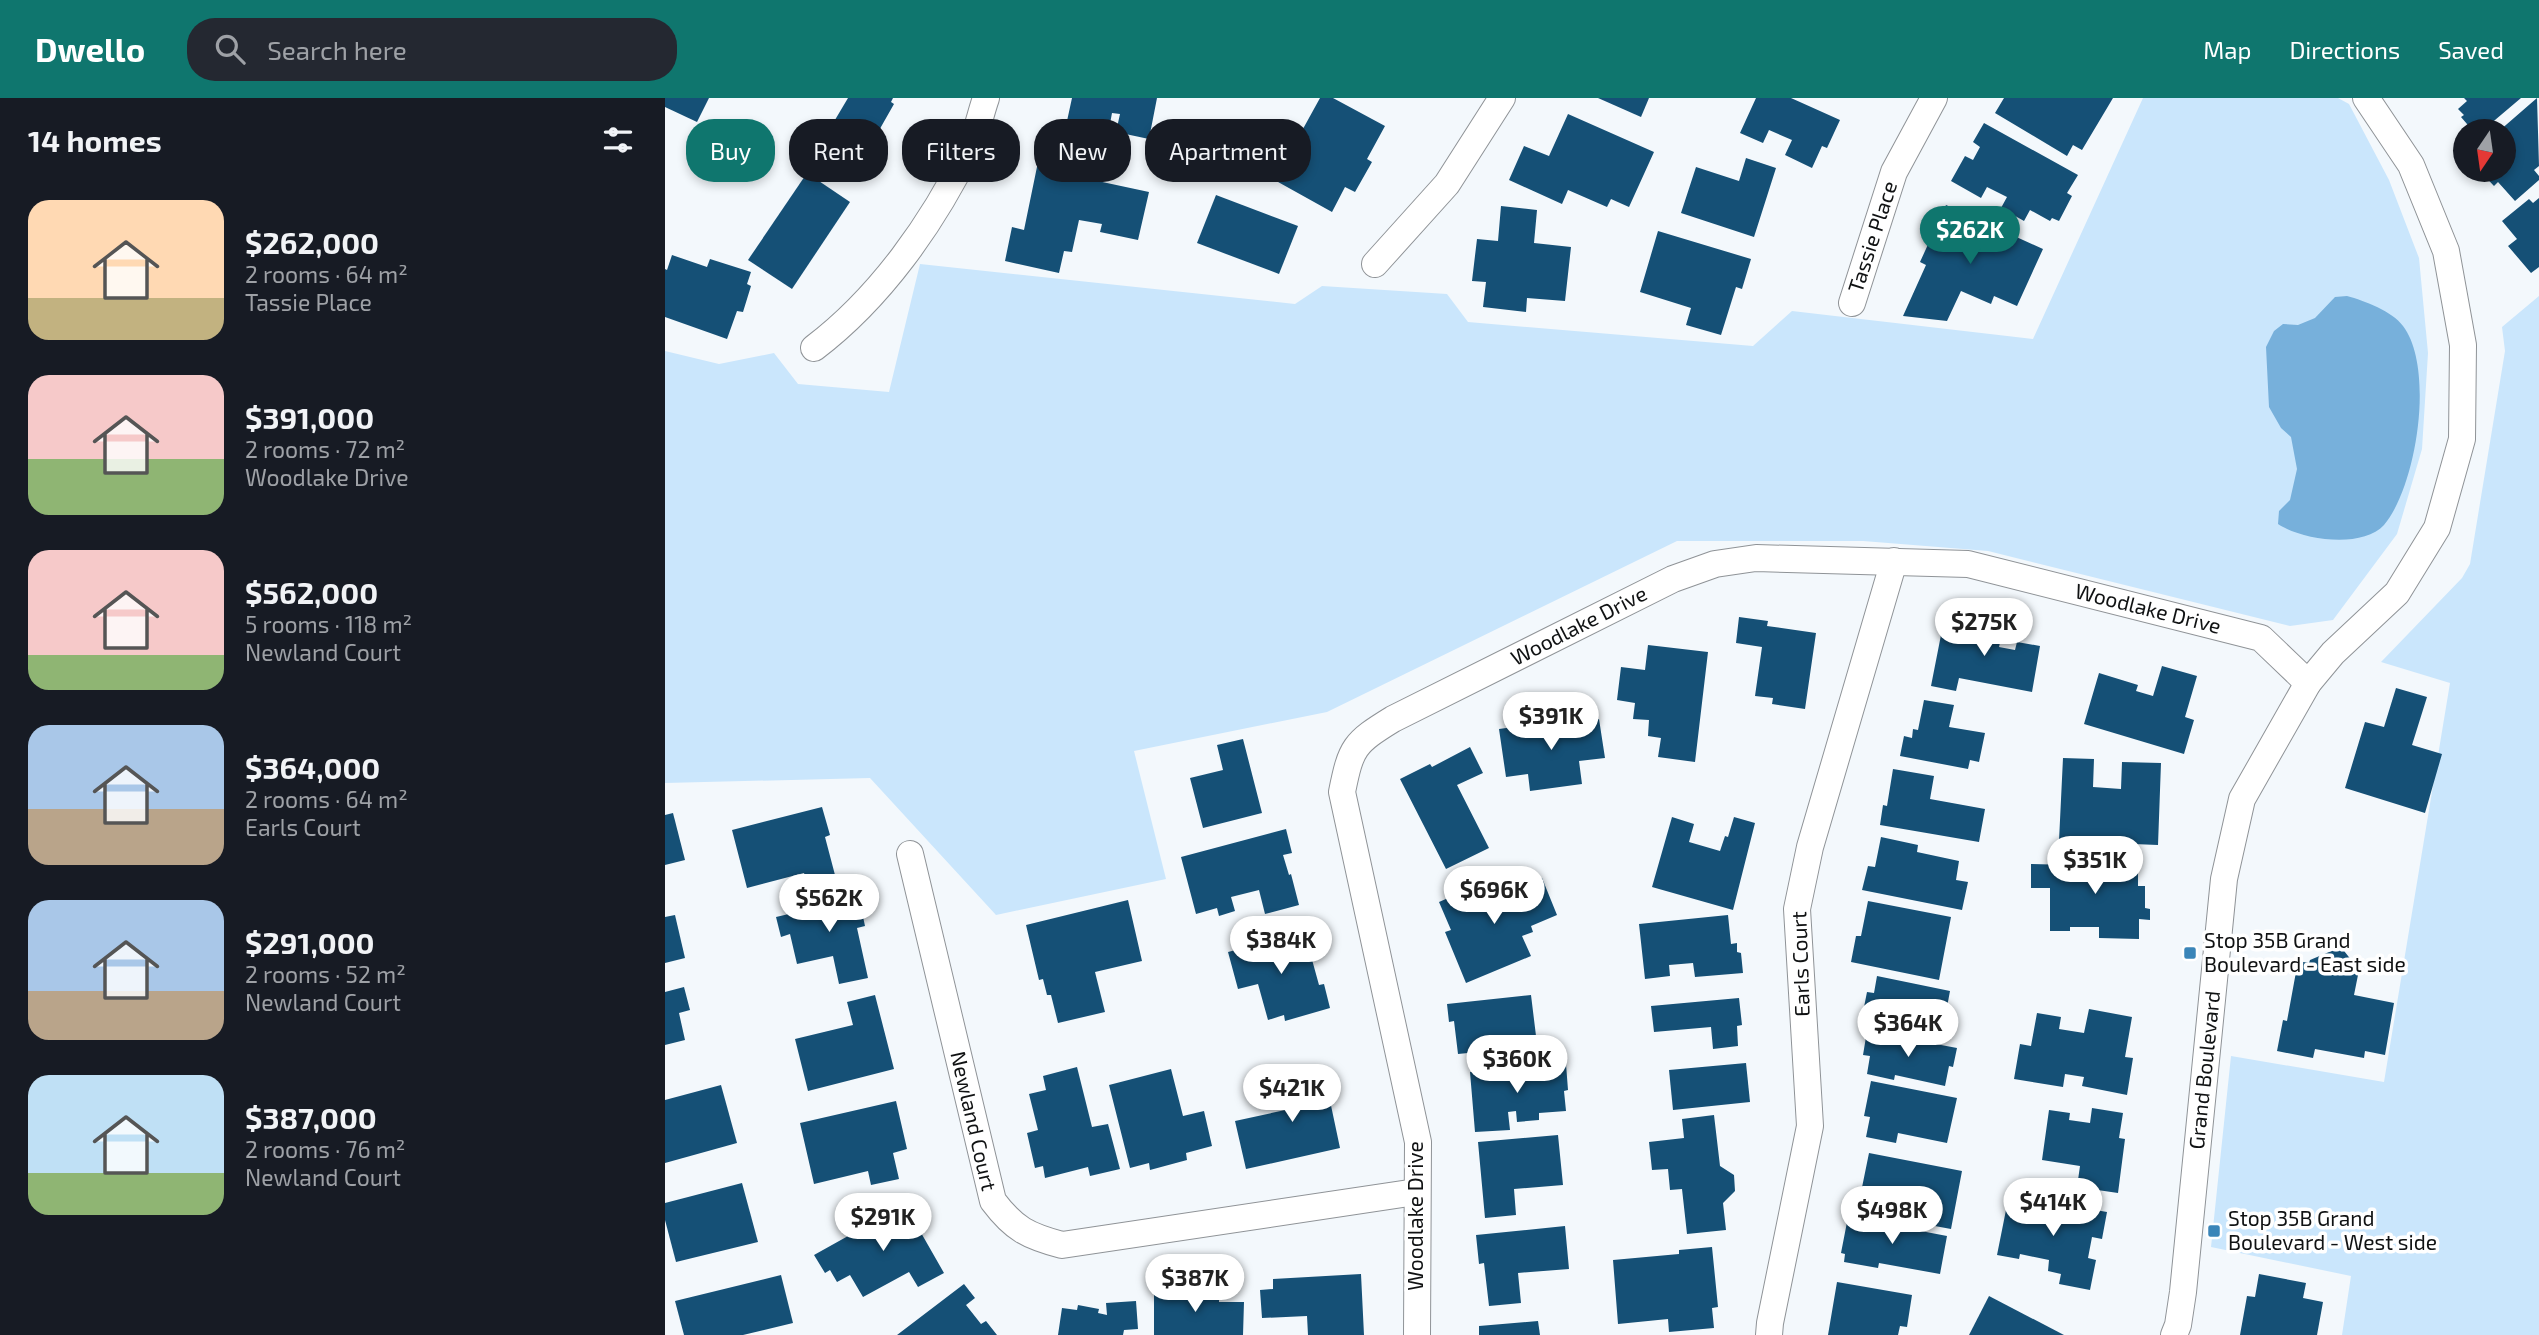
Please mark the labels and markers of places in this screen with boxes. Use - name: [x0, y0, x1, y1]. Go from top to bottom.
- pin: $262K: [1921, 206, 2019, 266]
- pin: $275K: [1935, 598, 2033, 658]
- pin: $391K: [1502, 692, 1600, 752]
- pin: $351K: [2046, 836, 2144, 896]
- pin: $696K: [1445, 866, 1543, 926]
- pin: $562K: [780, 874, 878, 934]
- pin: $384K: [1232, 916, 1330, 976]
- place label: Stop 35B Grand Boulevard - East side: [2204, 927, 2406, 976]
- marker: Stop 35B Grand Boulevard - East side: [2182, 945, 2198, 961]
- pin: $364K: [1859, 1000, 1957, 1059]
- pin: $360K: [1468, 1035, 1566, 1095]
- pin: $421K: [1243, 1065, 1341, 1124]
- pin: $414K: [2004, 1178, 2102, 1238]
- pin: $498K: [1843, 1186, 1941, 1246]
- pin: $291K: [834, 1194, 932, 1253]
- place label: Stop 35B Grand Boulevard - West side: [2228, 1205, 2437, 1254]
- marker: Stop 35B Grand Boulevard - West side: [2206, 1223, 2222, 1239]
- pin: $387K: [1146, 1254, 1244, 1314]

